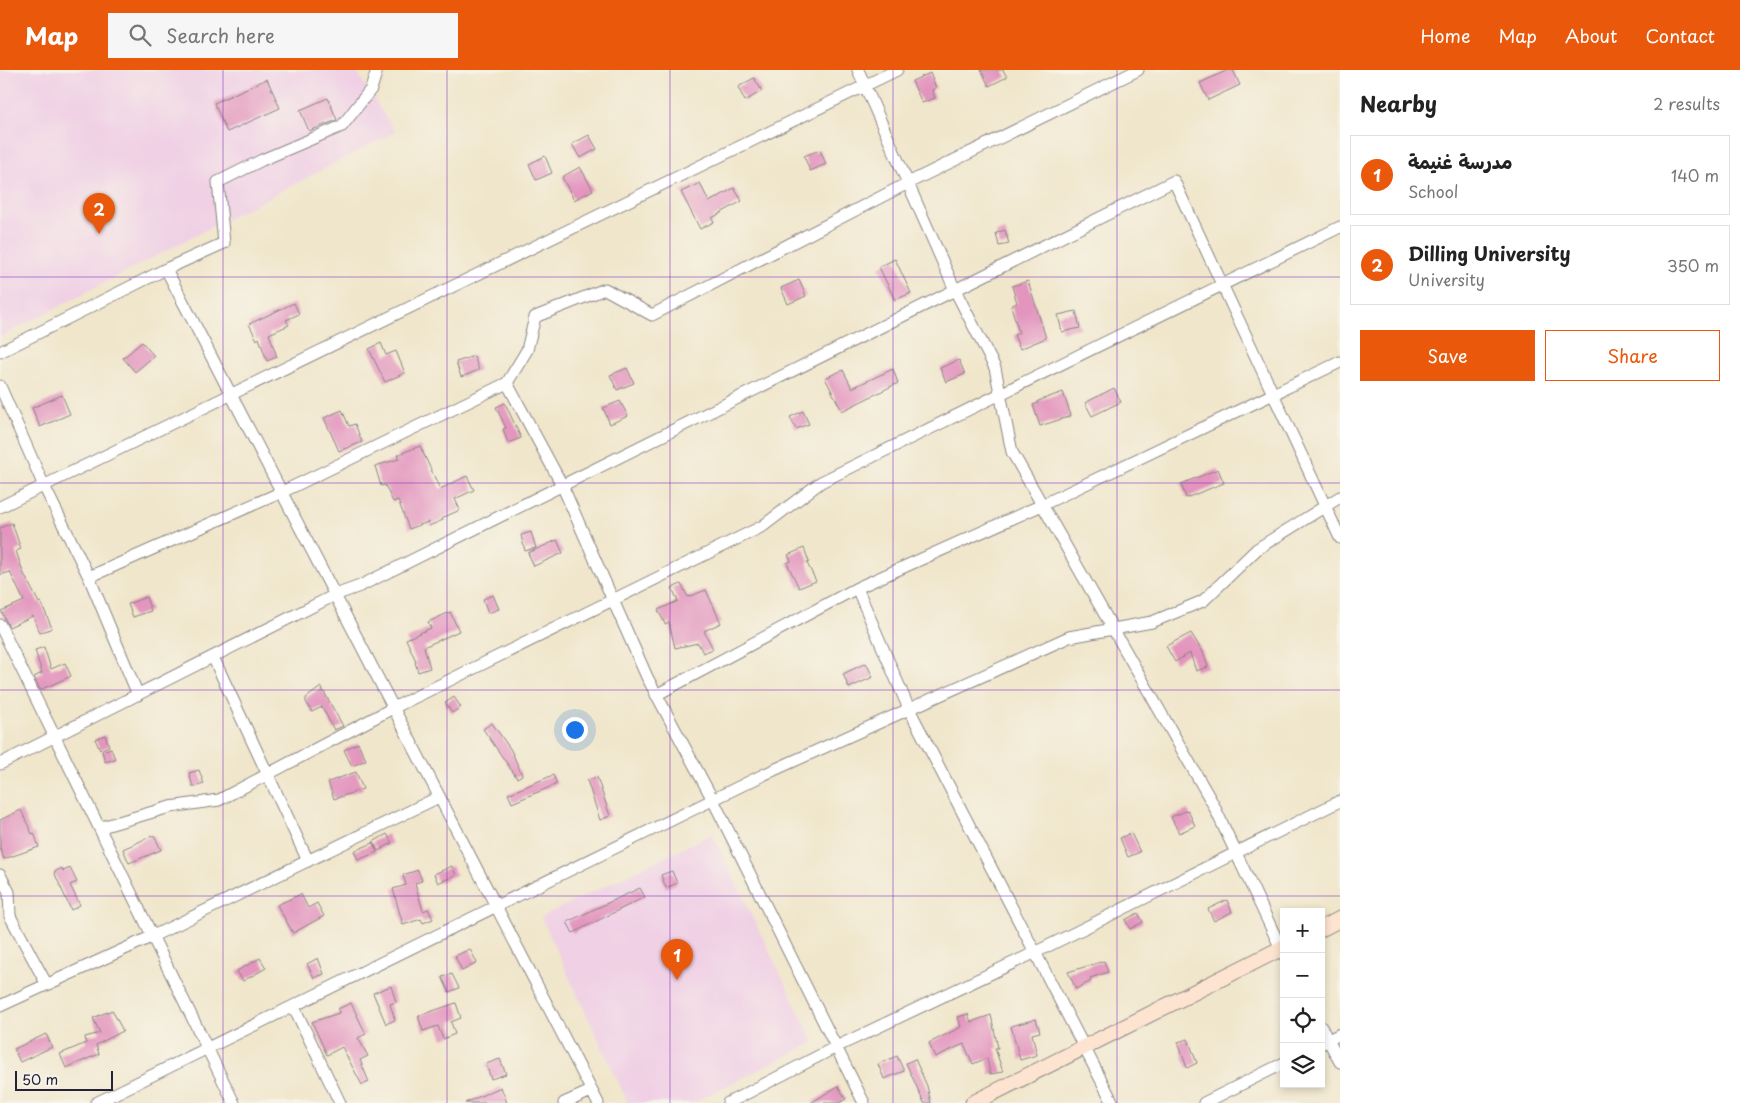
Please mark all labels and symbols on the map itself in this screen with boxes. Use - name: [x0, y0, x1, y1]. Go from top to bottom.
- pin: 2: [83, 193, 115, 234]
- your location: [562, 717, 588, 743]
- pin: 1: [661, 939, 693, 980]
- scale bar: [15, 1068, 112, 1091]

